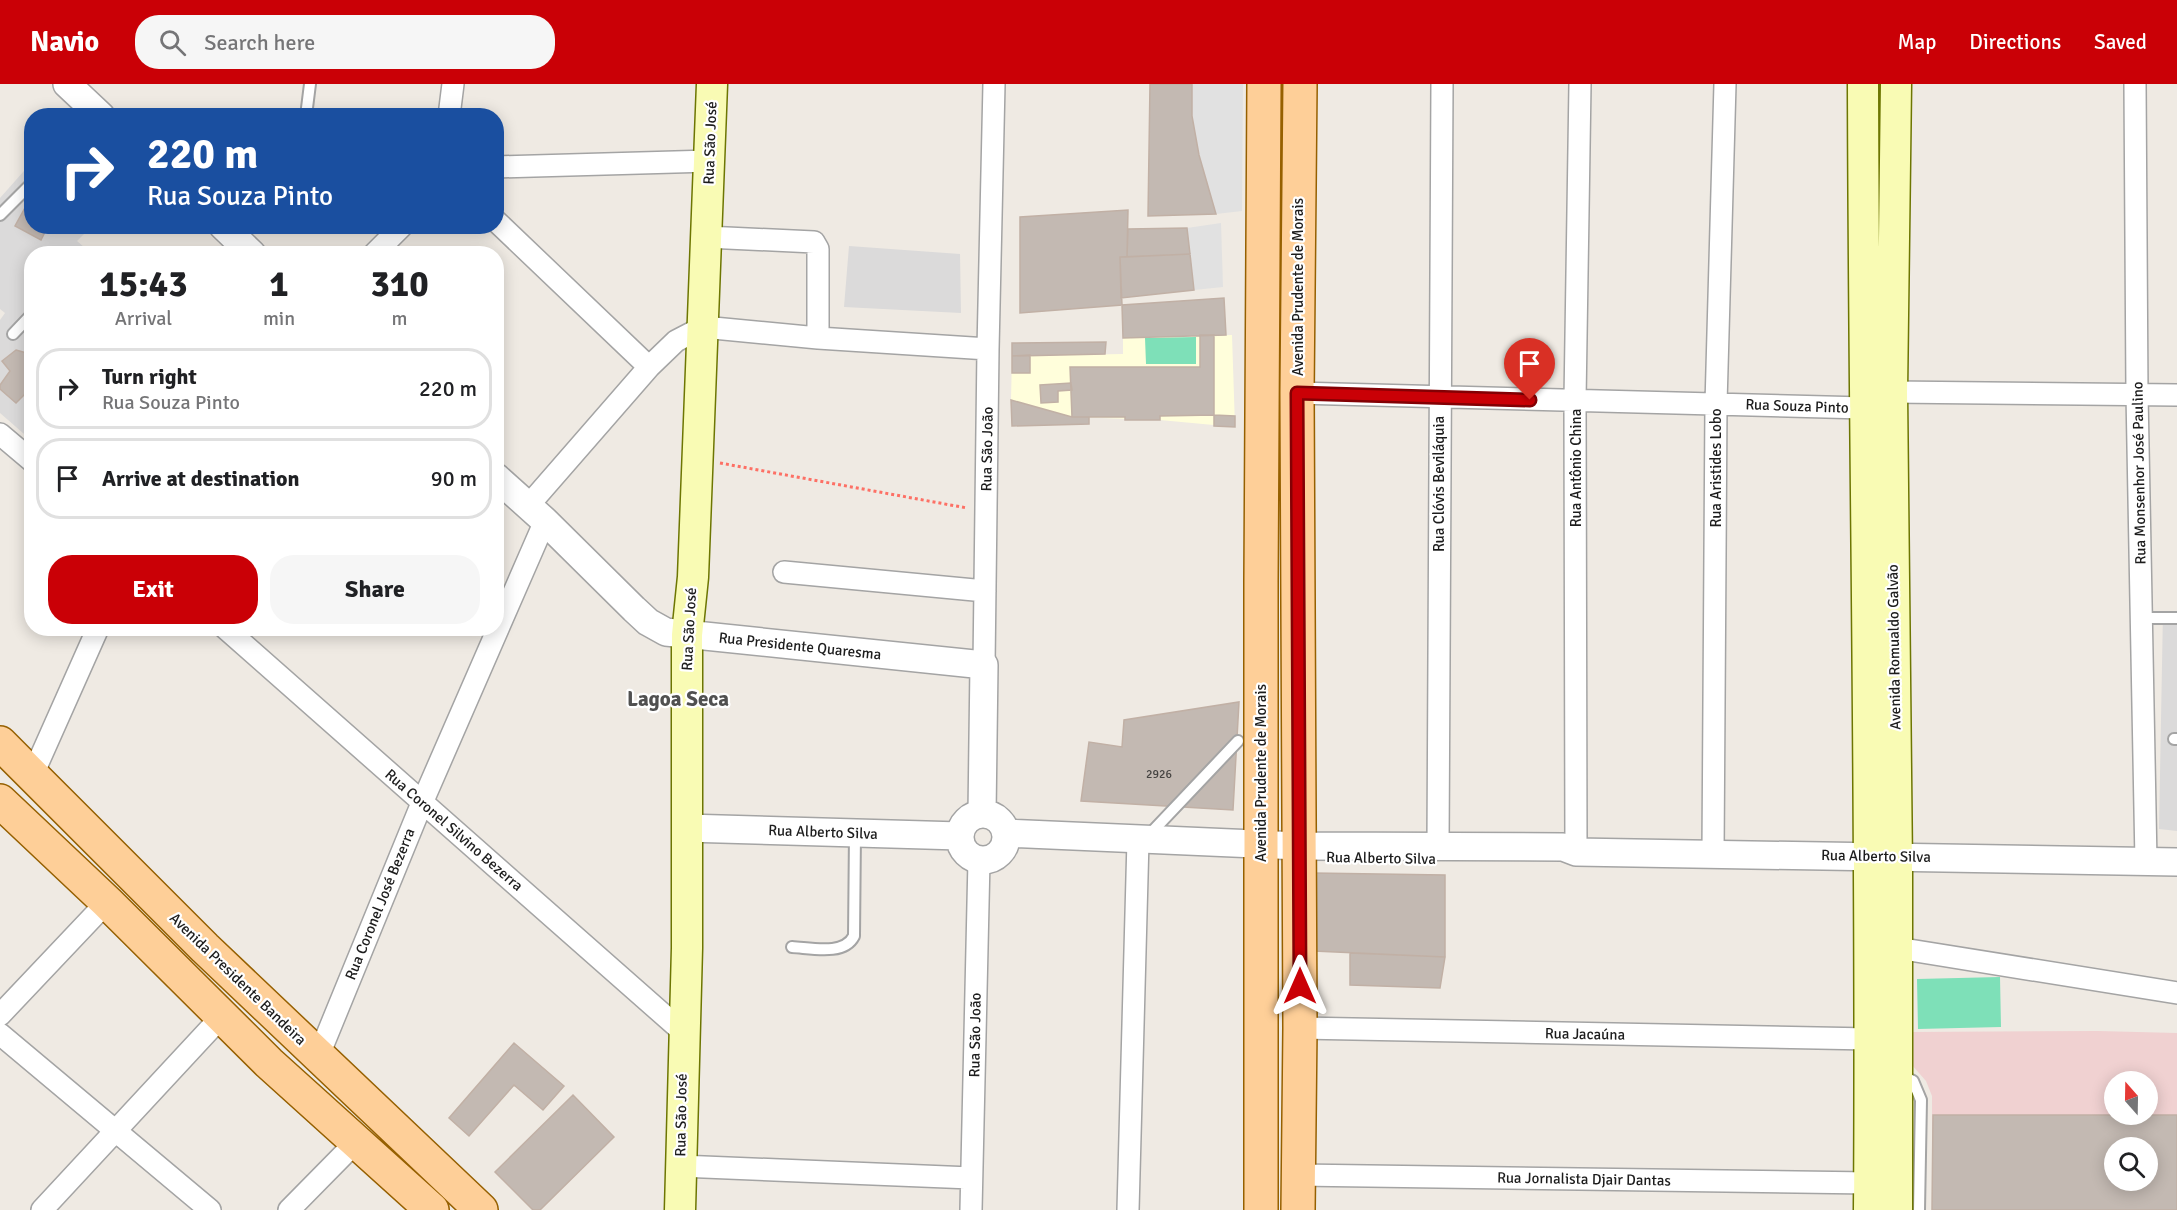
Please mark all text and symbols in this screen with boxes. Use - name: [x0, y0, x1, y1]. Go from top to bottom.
- search box: [135, 15, 555, 69]
- text: Navio: [30, 25, 99, 59]
- icon: search: [156, 26, 189, 59]
- text: Search here: [204, 29, 315, 56]
- text: Map: [1898, 29, 1936, 55]
- text: Directions: [1969, 29, 2061, 55]
- text: Saved: [2094, 29, 2147, 55]
- street label: Rua São José: [700, 101, 720, 185]
- text: 220 m: [147, 129, 258, 180]
- icon: right: [48, 132, 126, 210]
- text: Rua Souza Pinto: [147, 180, 333, 213]
- street label: Avenida Prudente de Morais: [1289, 198, 1307, 376]
- text: 15:43: [99, 262, 188, 307]
- text: 1: [269, 262, 289, 307]
- text: 310: [370, 262, 429, 307]
- text: Arrival: [115, 306, 172, 331]
- text: min: [263, 306, 295, 331]
- text: m: [392, 306, 408, 331]
- pin: [1504, 338, 1555, 400]
- icon: arrive: [1513, 347, 1546, 380]
- text: Turn right: [102, 363, 197, 390]
- icon: right: [51, 372, 84, 405]
- text: 220 m: [419, 375, 477, 402]
- street label: Rua Monsenhor José Paulino: [2128, 381, 2150, 565]
- text: Rua Souza Pinto: [102, 390, 240, 415]
- street label: Rua Souza Pinto: [1745, 395, 1849, 417]
- street label: Rua São João: [977, 406, 997, 491]
- street label: Rua Aristides Lobo: [1707, 408, 1725, 528]
- street label: Rua Antônio China: [1567, 409, 1585, 527]
- street label: Rua Clóvis Beviláquia: [1430, 416, 1448, 552]
- icon: arrive: [51, 462, 84, 495]
- text: Arrive at destination: [102, 465, 299, 492]
- text: 90 m: [431, 465, 477, 492]
- button: Exit: [48, 555, 258, 624]
- button: Share: [270, 555, 480, 624]
- street label: Avenida Romualdo Galvão: [1884, 564, 1904, 730]
- street label: Rua São José: [678, 587, 700, 671]
- street label: Rua Presidente Quaresma: [718, 629, 882, 663]
- street label: Avenida Prudente de Morais: [1252, 684, 1270, 862]
- district label: Lagoa Seca: [627, 686, 729, 712]
- street label: Rua Coronel Silvino Bezerra: [381, 765, 527, 895]
- house number: 2926: [1146, 767, 1172, 782]
- street label: Rua Alberto Silva: [768, 821, 878, 843]
- street label: Rua Coronel José Bezerra: [341, 826, 419, 982]
- street label: Rua Alberto Silva: [1821, 846, 1931, 866]
- street label: Rua Alberto Silva: [1326, 848, 1436, 868]
- street label: Avenida Presidente Bandeira: [166, 909, 310, 1049]
- position arrow: [1268, 954, 1332, 1018]
- street label: Rua São João: [965, 992, 985, 1077]
- street label: Rua Jacaúna: [1545, 1024, 1625, 1044]
- north arrow: [2104, 1071, 2158, 1125]
- map controls: [2104, 1071, 2158, 1191]
- street label: Rua São José: [671, 1073, 691, 1157]
- button: search: [2104, 1137, 2158, 1191]
- street label: Rua Jornalista Djair Dantas: [1497, 1168, 1672, 1190]

